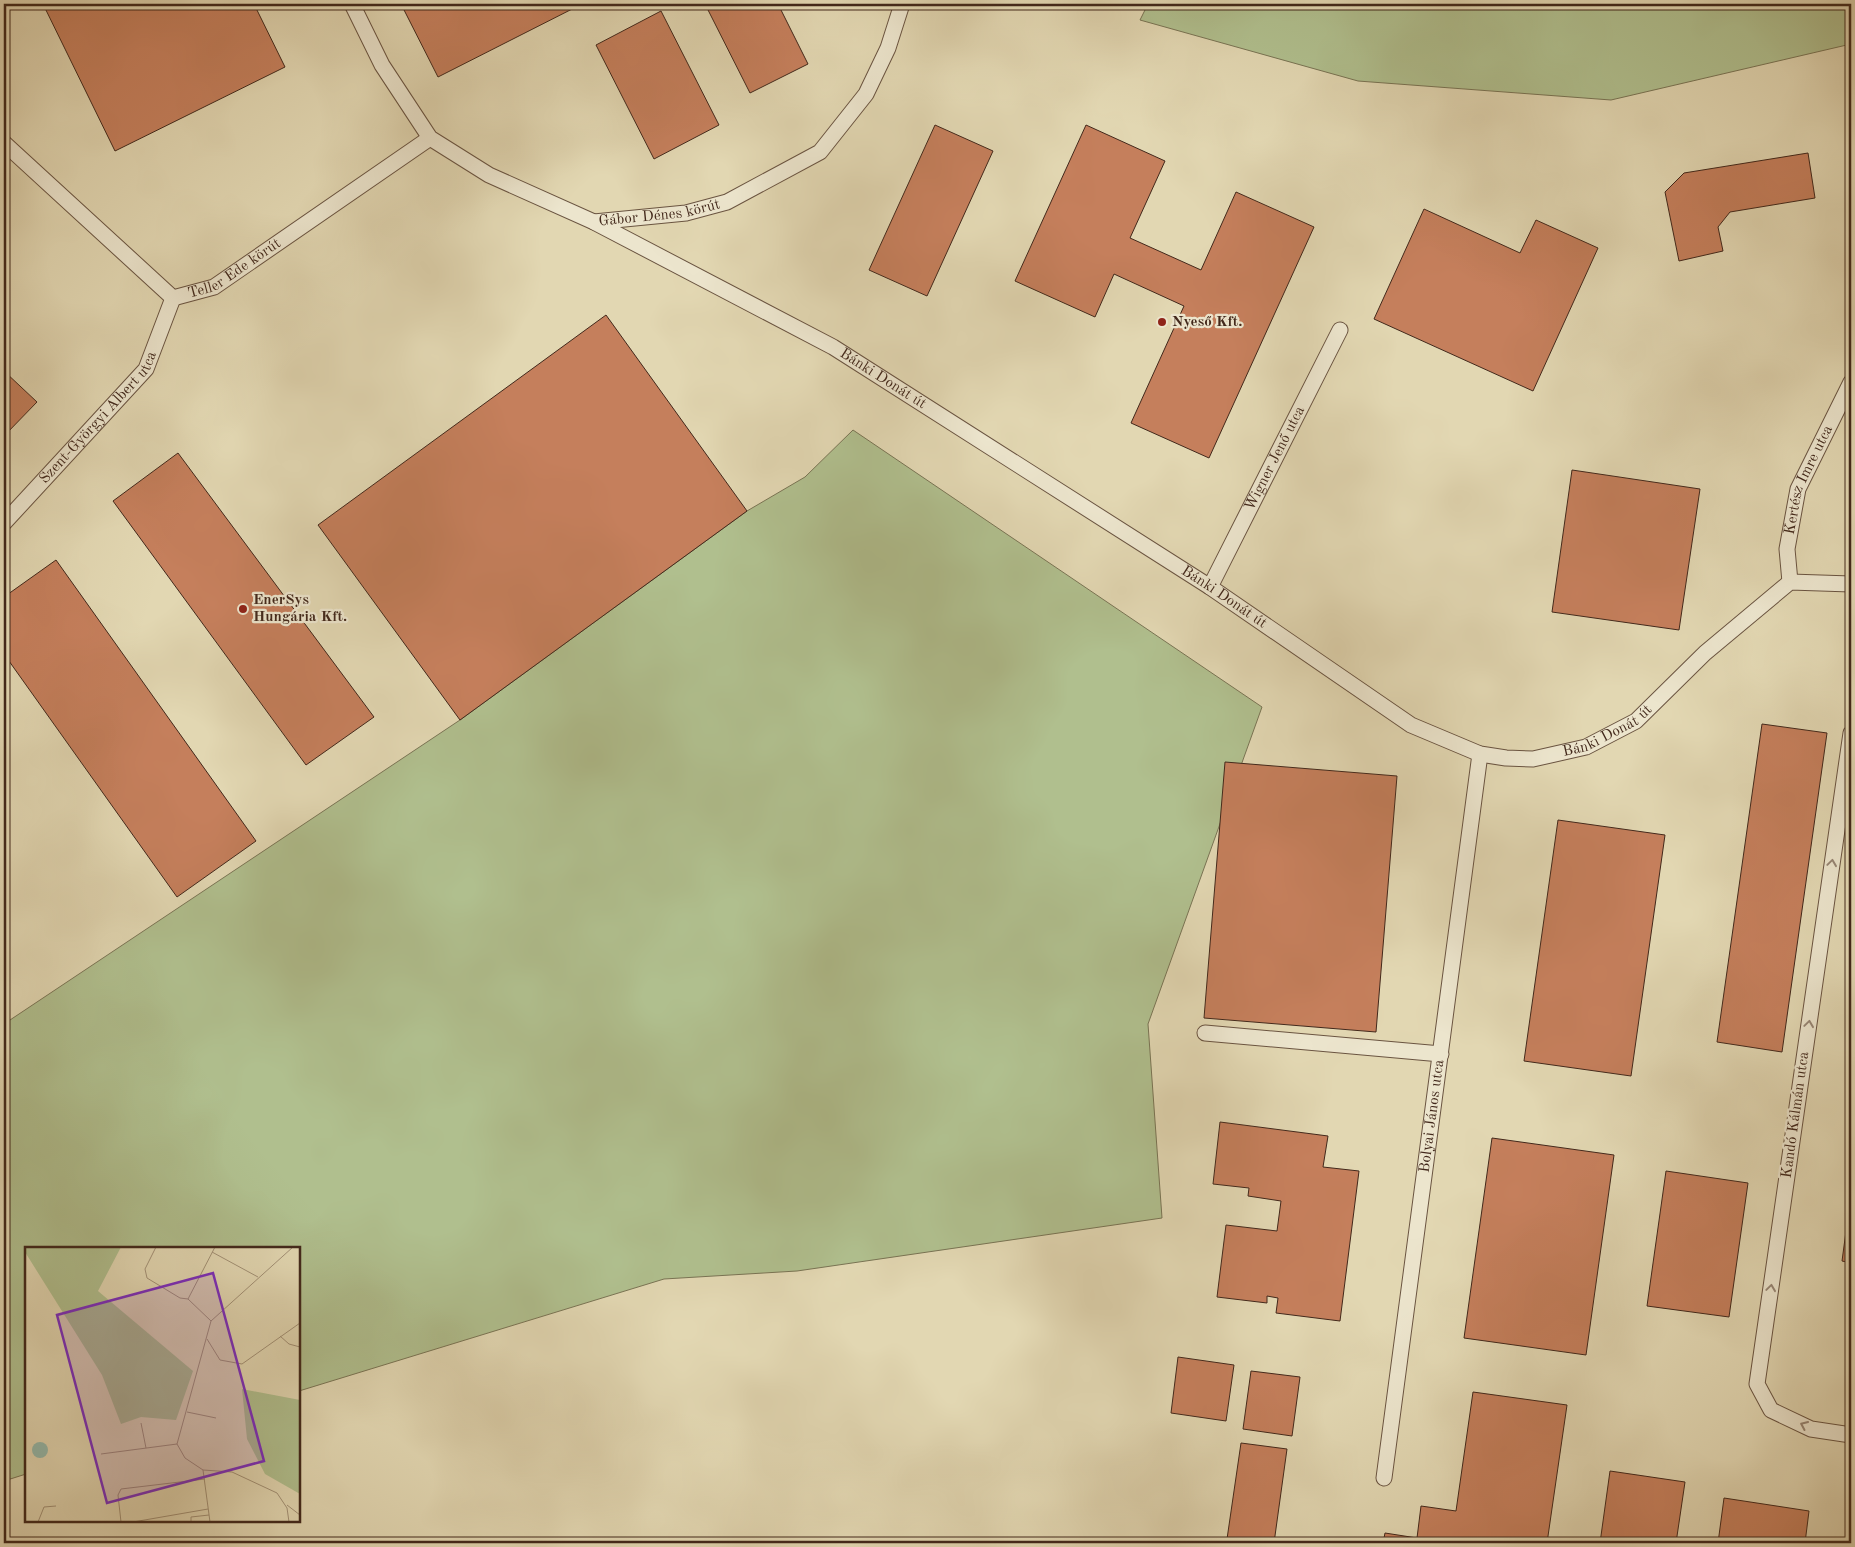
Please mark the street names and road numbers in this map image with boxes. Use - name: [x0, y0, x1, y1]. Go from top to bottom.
- street label: Gábor Dénes körút: [598, 197, 722, 229]
- street label: Teller Ede körút: [186, 236, 283, 301]
- street label: Bánki Donát út: [837, 346, 929, 412]
- street label: Szent-Györgyi Albert utca: [37, 349, 160, 487]
- street label: Wigner Jenő utca: [1242, 403, 1308, 513]
- street label: Kertész Imre utca: [1782, 422, 1836, 536]
- street label: Bánki Donát út: [1179, 563, 1270, 631]
- street label: Bánki Donát út: [1561, 702, 1655, 760]
- street label: Kandó Kálmán utca: [1780, 1050, 1812, 1179]
- street label: Bolyai János utca: [1417, 1058, 1447, 1174]

